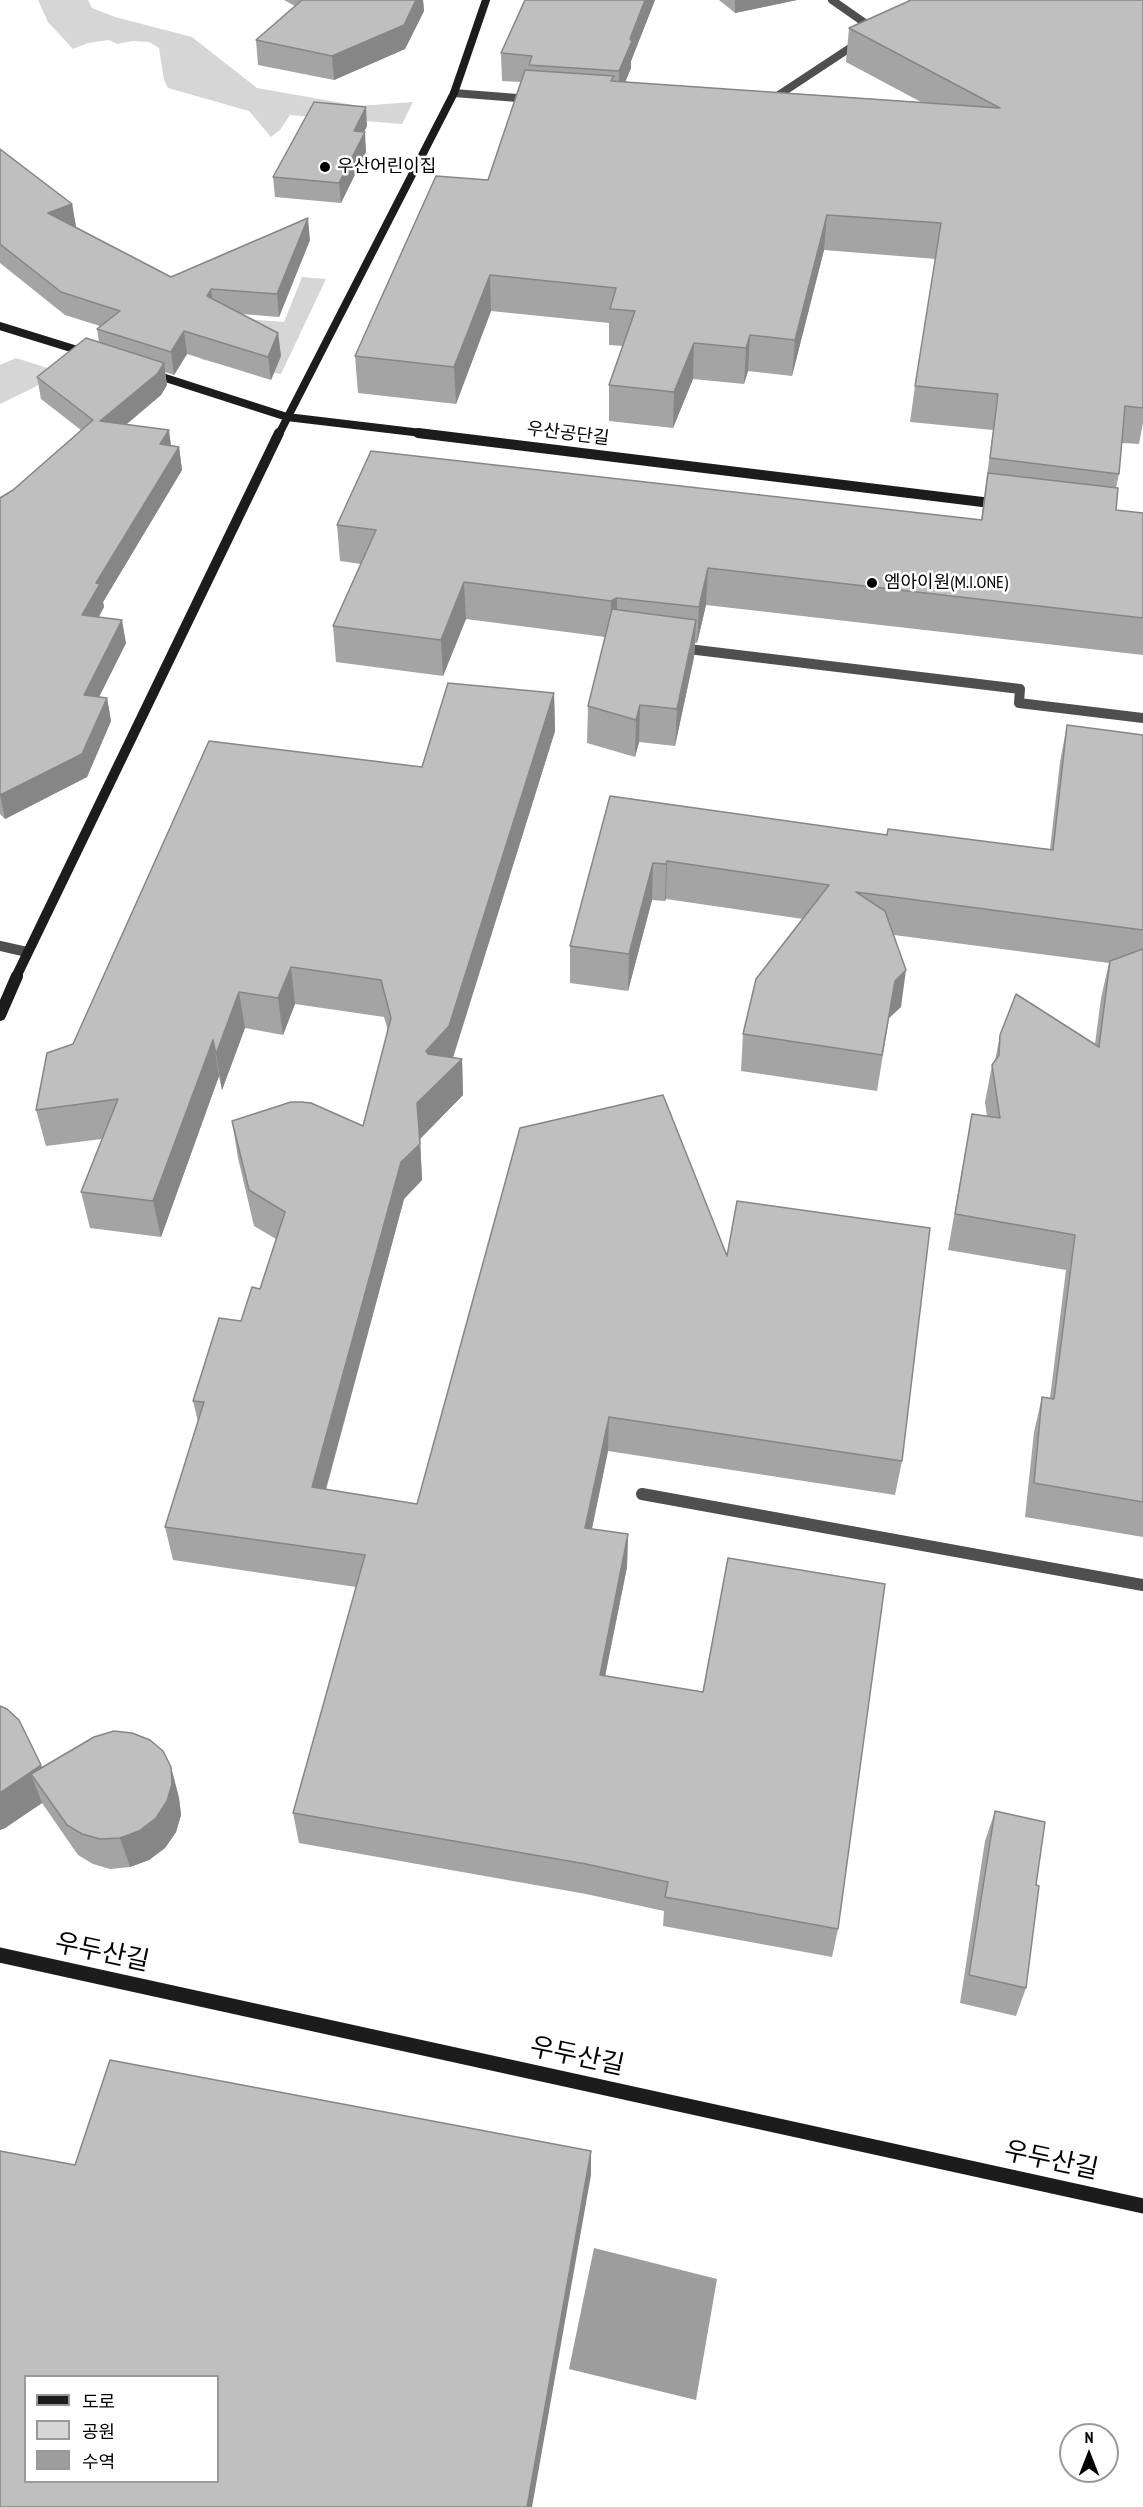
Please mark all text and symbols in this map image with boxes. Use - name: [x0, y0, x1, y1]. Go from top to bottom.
- place label: 우산어린이집: [337, 156, 436, 178]
- marker: 우산어린이집: [318, 160, 332, 174]
- street label: 우산공단길: [526, 418, 610, 450]
- place label: 엠아이원(M.I.ONE): [884, 572, 1008, 594]
- marker: 엠아이원(M.I.ONE): [865, 576, 879, 590]
- street label: 우두산길: [52, 1928, 152, 1978]
- street label: 우두산길: [527, 2032, 627, 2082]
- street label: 우두산길: [1001, 2136, 1101, 2186]
- legend: [24, 2375, 219, 2483]
- text: 도로: [82, 2390, 115, 2413]
- text: 공원: [82, 2420, 115, 2443]
- north arrow: [1059, 2423, 1119, 2483]
- text: N: [1085, 2427, 1093, 2447]
- text: 수역: [82, 2450, 115, 2473]

